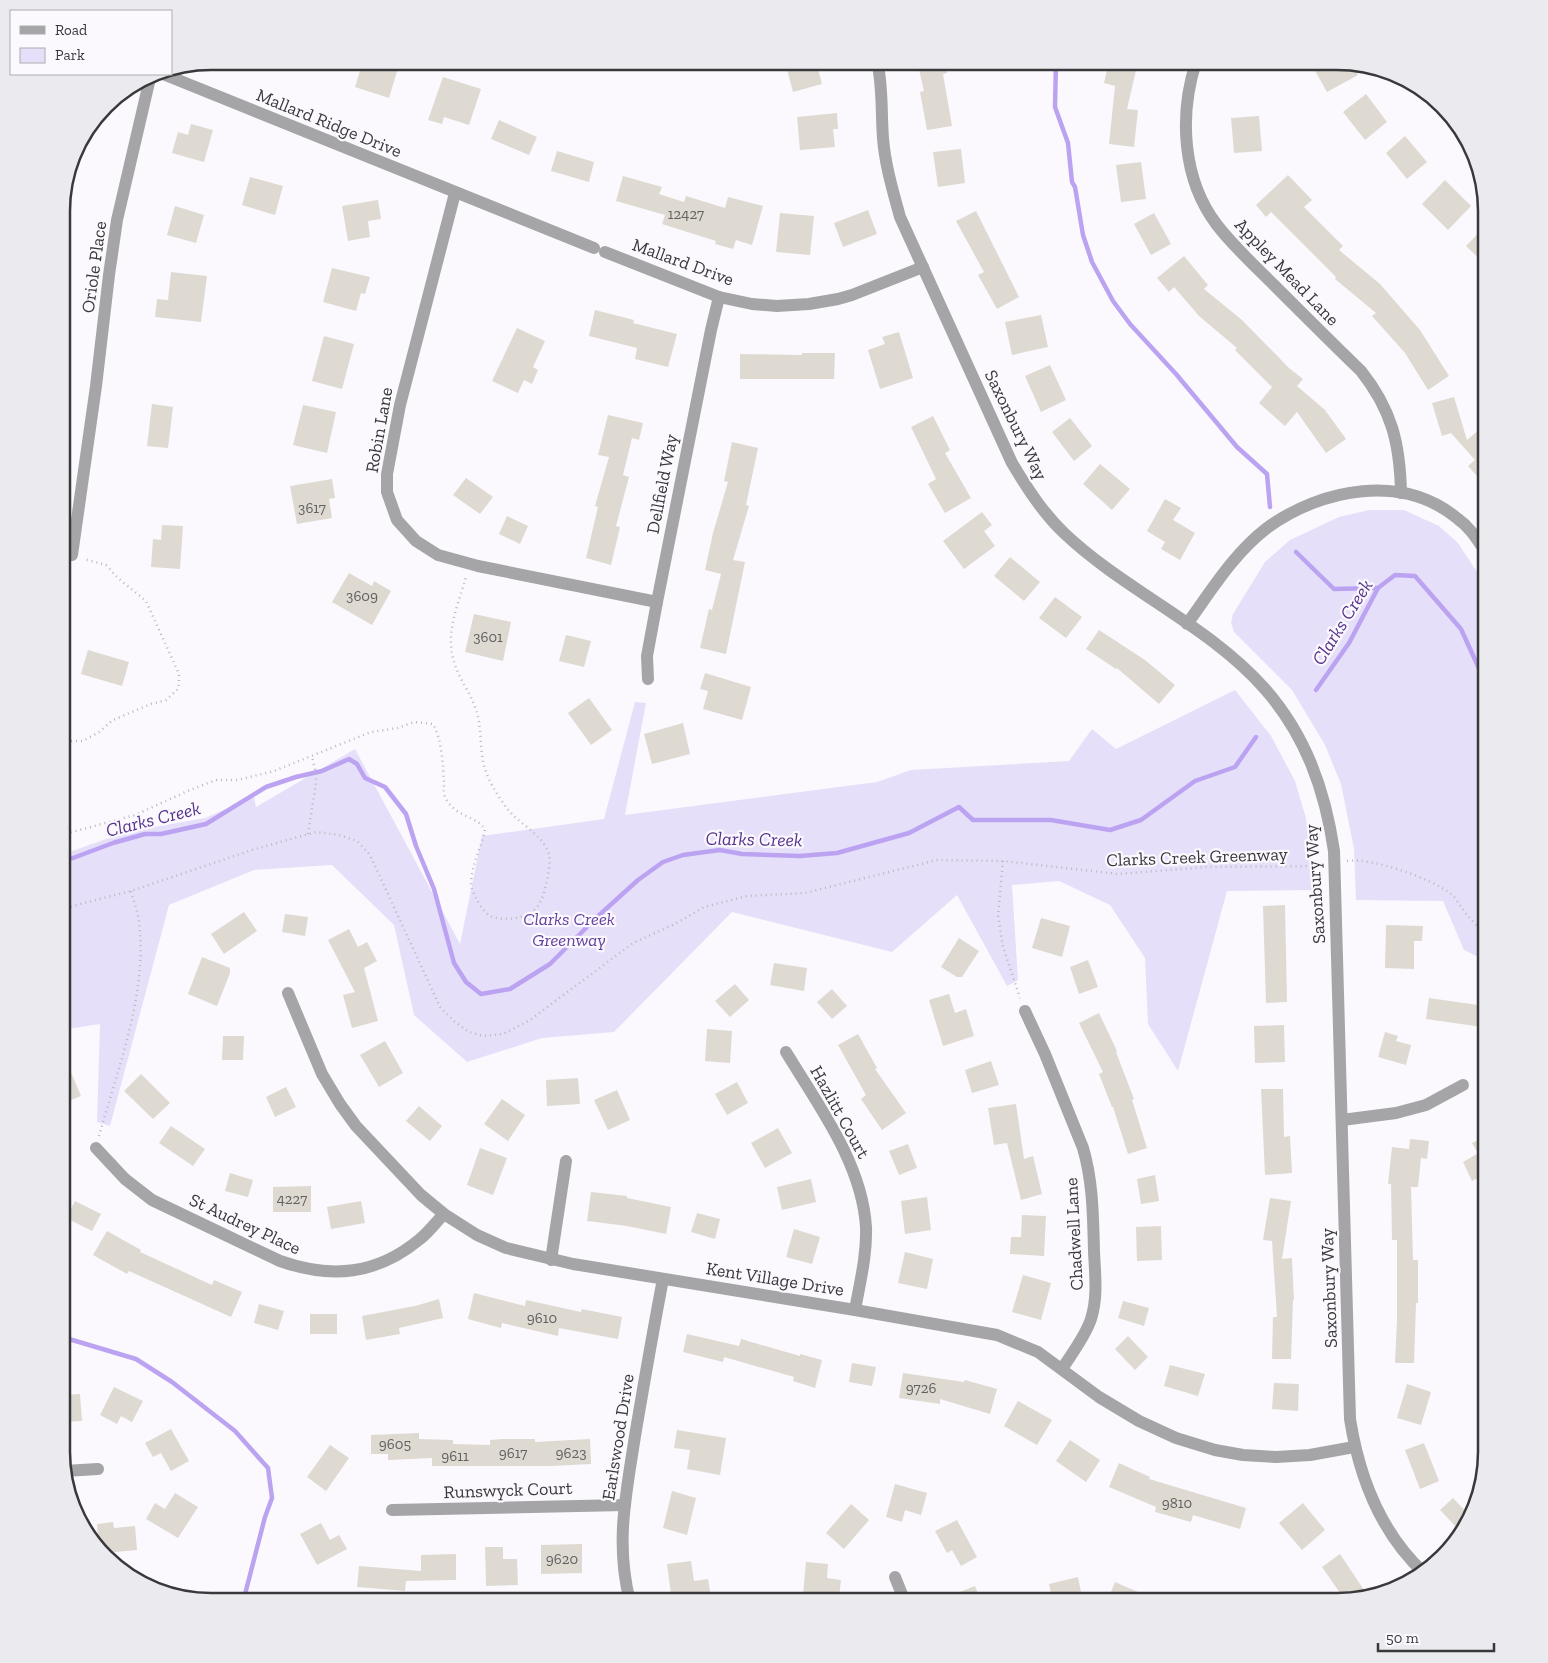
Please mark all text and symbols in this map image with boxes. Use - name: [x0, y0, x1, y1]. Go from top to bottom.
- legend: [10, 10, 172, 75]
- text: Road: [55, 21, 88, 39]
- text: Park: [55, 46, 85, 64]
- street label: Mallard Ridge Drive: [253, 84, 405, 162]
- house number: 12427: [668, 205, 704, 223]
- street label: Appley Mead Lane: [1230, 214, 1344, 330]
- street label: Oriole Place: [77, 219, 111, 315]
- street label: Mallard Drive: [629, 233, 737, 291]
- street label: Saxonbury Way: [980, 366, 1053, 484]
- street label: Robin Lane: [361, 386, 397, 474]
- street label: Dellfield Way: [642, 431, 683, 536]
- house number: 3617: [298, 499, 326, 517]
- water label: Clarks Creek: [1307, 575, 1377, 669]
- house number: 3609: [346, 587, 378, 605]
- house number: 3601: [473, 628, 503, 646]
- water label: Clarks Creek: [103, 796, 203, 842]
- street label: Saxonbury Way: [1300, 823, 1330, 945]
- water label: Clarks Creek: [705, 827, 803, 851]
- street label: Clarks Creek Greenway: [1106, 843, 1289, 871]
- park label: Clarks Creek Greenway: [523, 908, 615, 951]
- street label: Hazlitt Court: [805, 1062, 875, 1163]
- street label: Chadwell Lane: [1060, 1177, 1088, 1291]
- street label: St Audrey Place: [186, 1189, 304, 1259]
- house number: 4227: [277, 1190, 307, 1208]
- street label: Saxonbury Way: [1316, 1227, 1342, 1348]
- street label: Kent Village Drive: [704, 1257, 846, 1301]
- house number: 9610: [527, 1309, 557, 1327]
- street label: Earlswood Drive: [597, 1372, 639, 1502]
- house number: 9726: [906, 1379, 936, 1397]
- house number: 9605: [379, 1435, 411, 1453]
- house number: 9617: [499, 1444, 527, 1462]
- house number: 9623: [556, 1444, 587, 1462]
- house number: 9611: [441, 1447, 469, 1465]
- street label: Runswyck Court: [443, 1477, 573, 1503]
- house number: 9810: [1162, 1494, 1192, 1512]
- house number: 9620: [546, 1550, 578, 1568]
- scale bar: [1378, 1620, 1494, 1652]
- text: 50 m: [1386, 1629, 1419, 1647]

